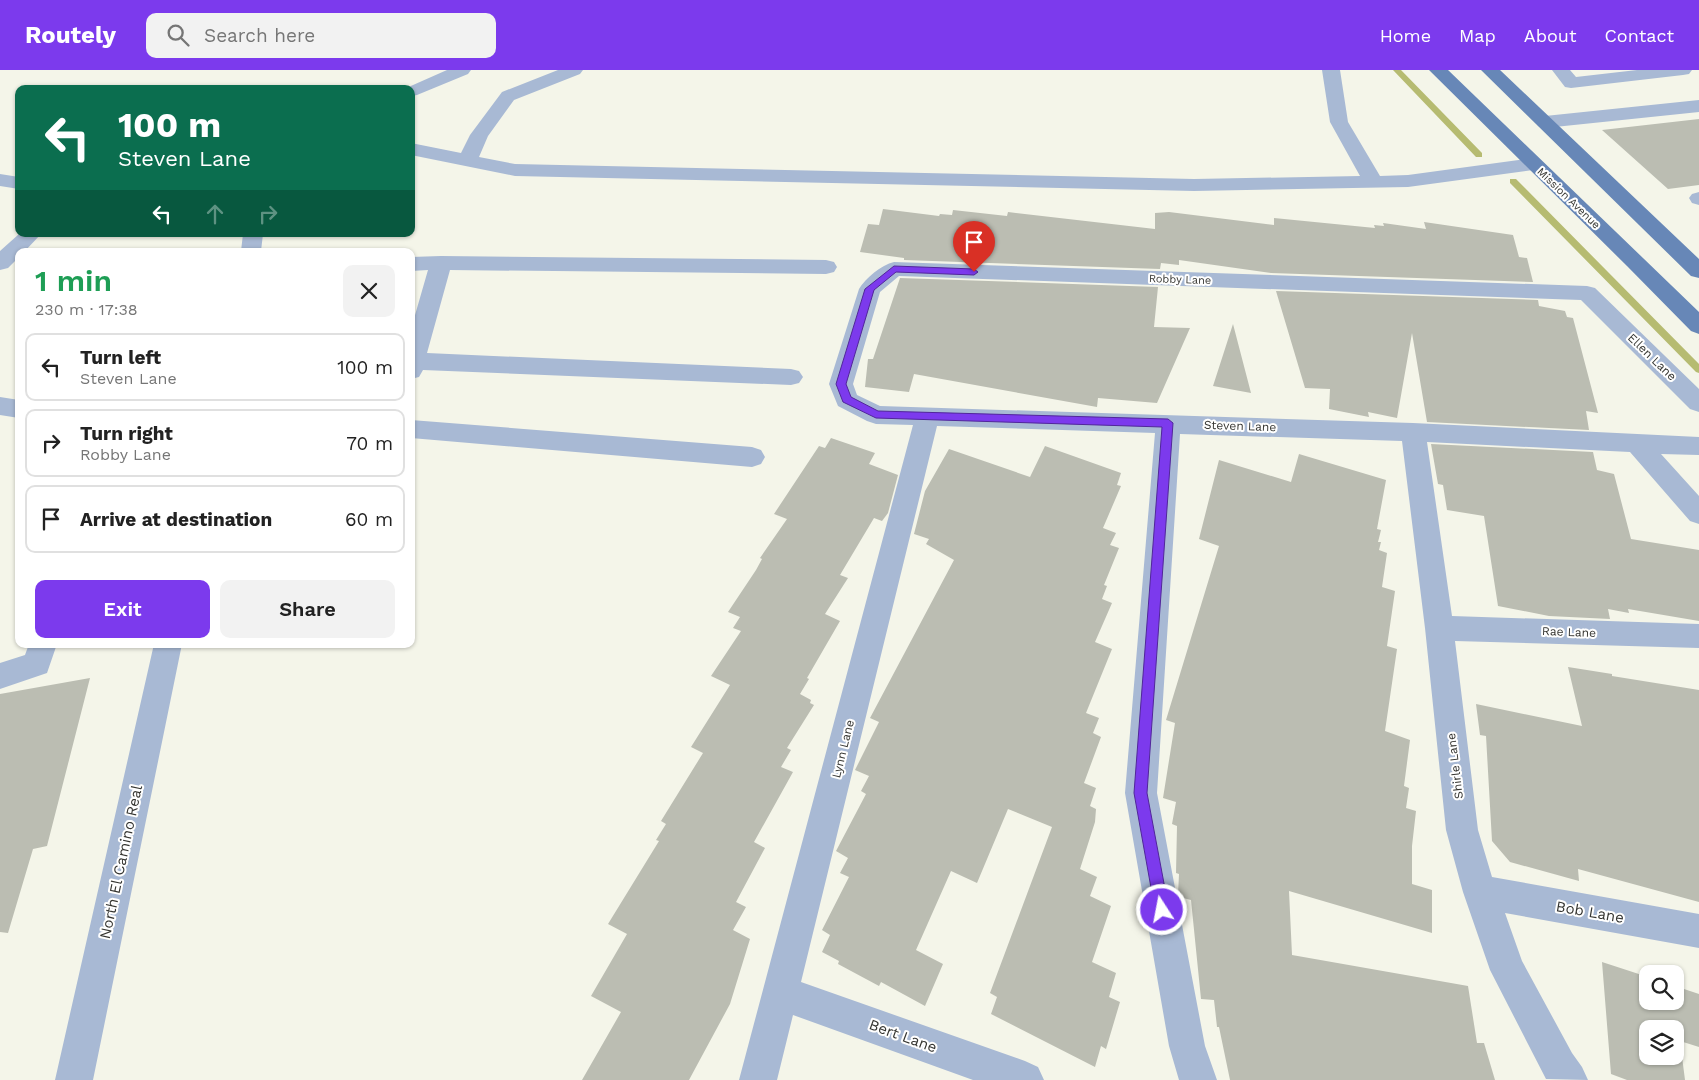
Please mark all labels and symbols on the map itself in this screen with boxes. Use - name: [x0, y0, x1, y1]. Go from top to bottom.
- street label: Mission Avenue: [1534, 165, 1603, 232]
- pin: [953, 221, 995, 272]
- street label: Robby Lane: [1149, 272, 1211, 287]
- street label: Ellen Lane: [1625, 331, 1679, 384]
- street label: Steven Lane: [1204, 418, 1277, 434]
- street label: Rae Lane: [1542, 624, 1596, 640]
- street label: Lynn Lane: [829, 718, 857, 780]
- street label: Shirle Lane: [1444, 732, 1466, 800]
- street label: North El Camino Real: [96, 783, 146, 941]
- position arrow: [1135, 883, 1187, 935]
- street label: Bob Lane: [1555, 897, 1625, 927]
- street label: Bert Lane: [867, 1015, 939, 1057]

